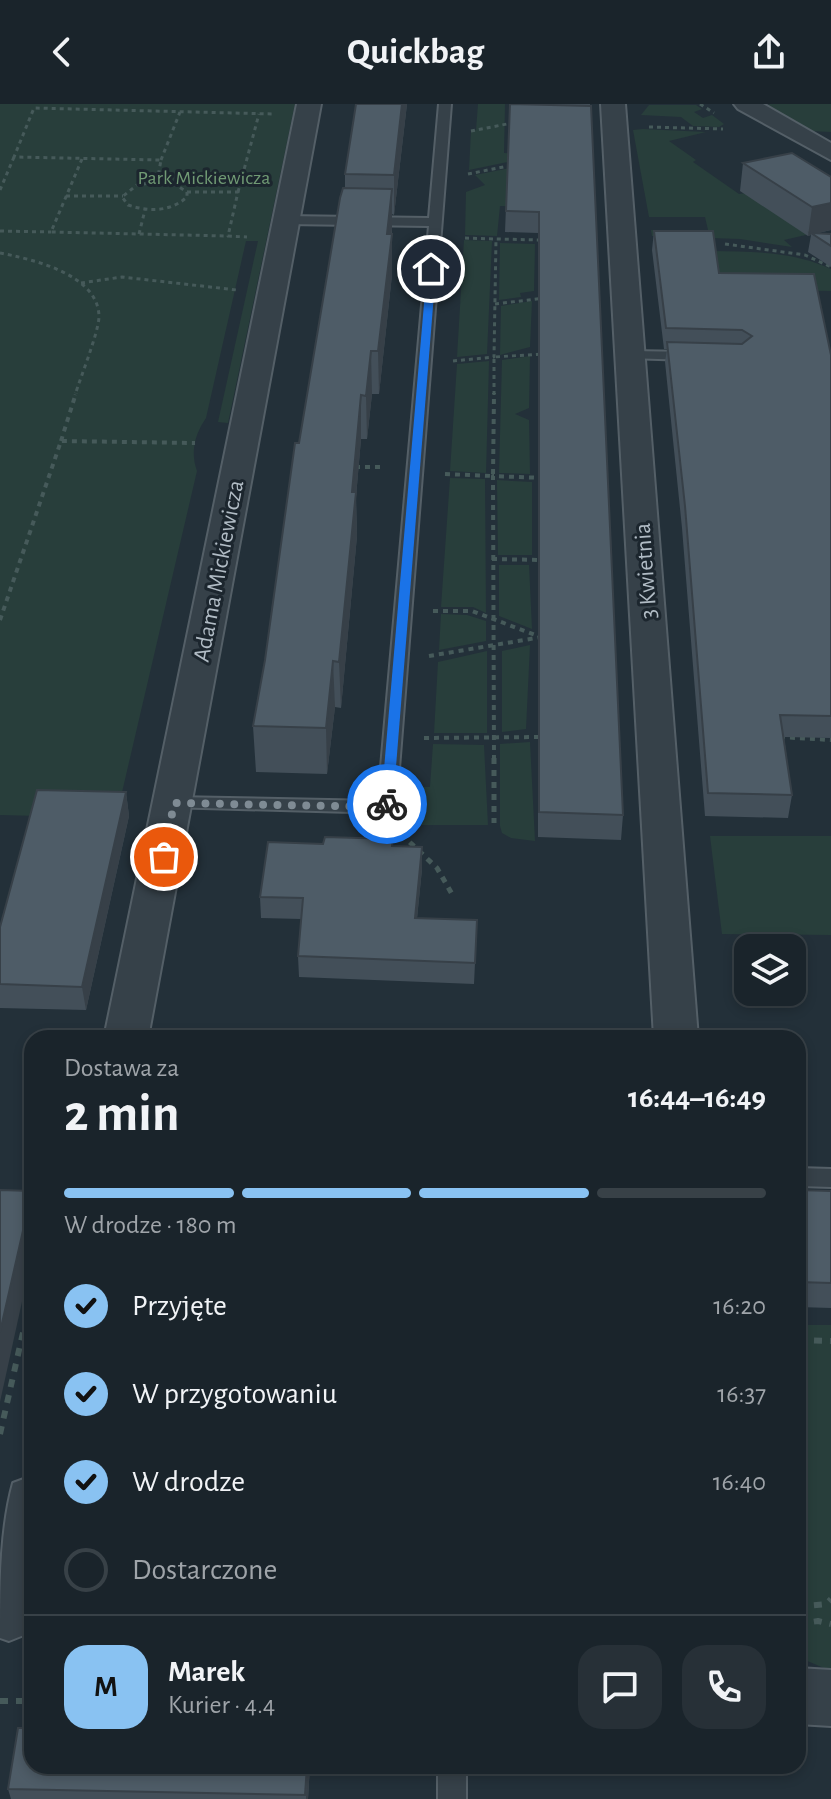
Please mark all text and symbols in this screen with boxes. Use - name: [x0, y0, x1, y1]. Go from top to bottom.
- icon: back: [40, 30, 84, 74]
- icon: share: [747, 30, 791, 74]
- text: Quickbag: [347, 34, 484, 70]
- park label: Park Mickiewicza: [138, 168, 270, 188]
- pin: [397, 235, 465, 303]
- icon: home: [409, 247, 453, 291]
- street label: Adama Mickiewicza: [190, 478, 248, 664]
- street label: 3 Kwietnia: [631, 522, 661, 620]
- courier: [347, 764, 427, 844]
- icon: bike: [365, 782, 409, 826]
- pin: [130, 823, 198, 891]
- icon: bag: [142, 835, 186, 879]
- map controls: [734, 934, 806, 1006]
- button: layers: [734, 934, 806, 1006]
- text: Dostawa za: [64, 1055, 179, 1081]
- text: 16:44–16:49: [628, 1083, 766, 1113]
- text: 2 min: [64, 1088, 179, 1140]
- text: W drodze · 180 m: [64, 1212, 237, 1238]
- icon: check: [64, 1284, 108, 1328]
- text: Przyjęte: [132, 1291, 227, 1321]
- text: 16:20: [713, 1293, 766, 1319]
- icon: check: [64, 1372, 108, 1416]
- text: W przygotowaniu: [132, 1379, 337, 1409]
- text: 16:37: [717, 1381, 766, 1407]
- icon: check: [64, 1460, 108, 1504]
- text: W drodze: [132, 1467, 245, 1497]
- text: 16:40: [713, 1469, 766, 1495]
- text: Dostarczone: [132, 1555, 277, 1585]
- button: chat: [578, 1645, 662, 1729]
- button: phone: [682, 1645, 766, 1729]
- text: Marek: [168, 1657, 245, 1687]
- text: M: [94, 1672, 118, 1702]
- text: Kurier · 4.4: [168, 1692, 275, 1718]

